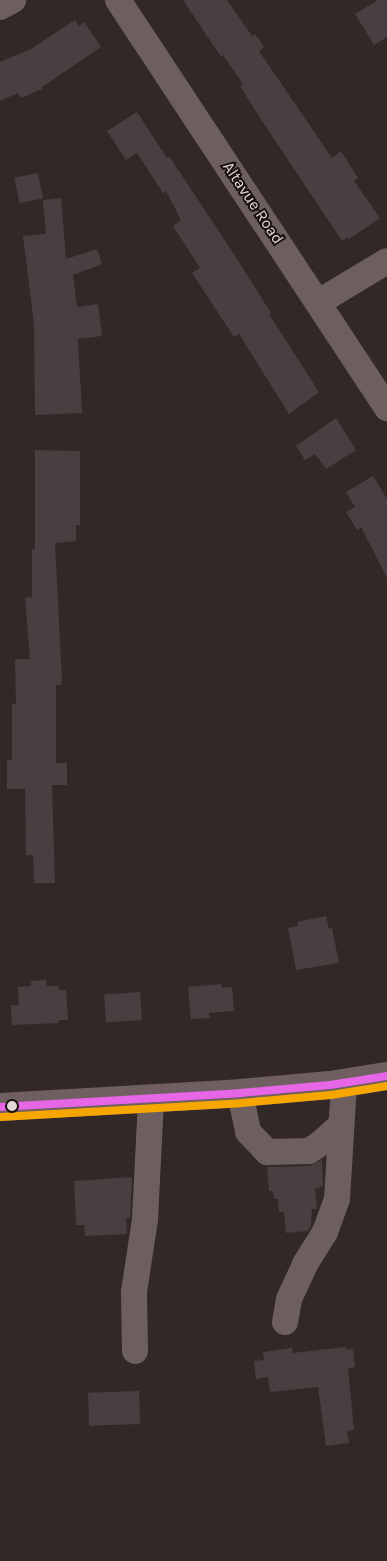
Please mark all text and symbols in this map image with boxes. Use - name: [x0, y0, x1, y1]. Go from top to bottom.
- street label: Altavue Road: [218, 158, 288, 248]
- unlabelled marker: [7, 1101, 17, 1111]

